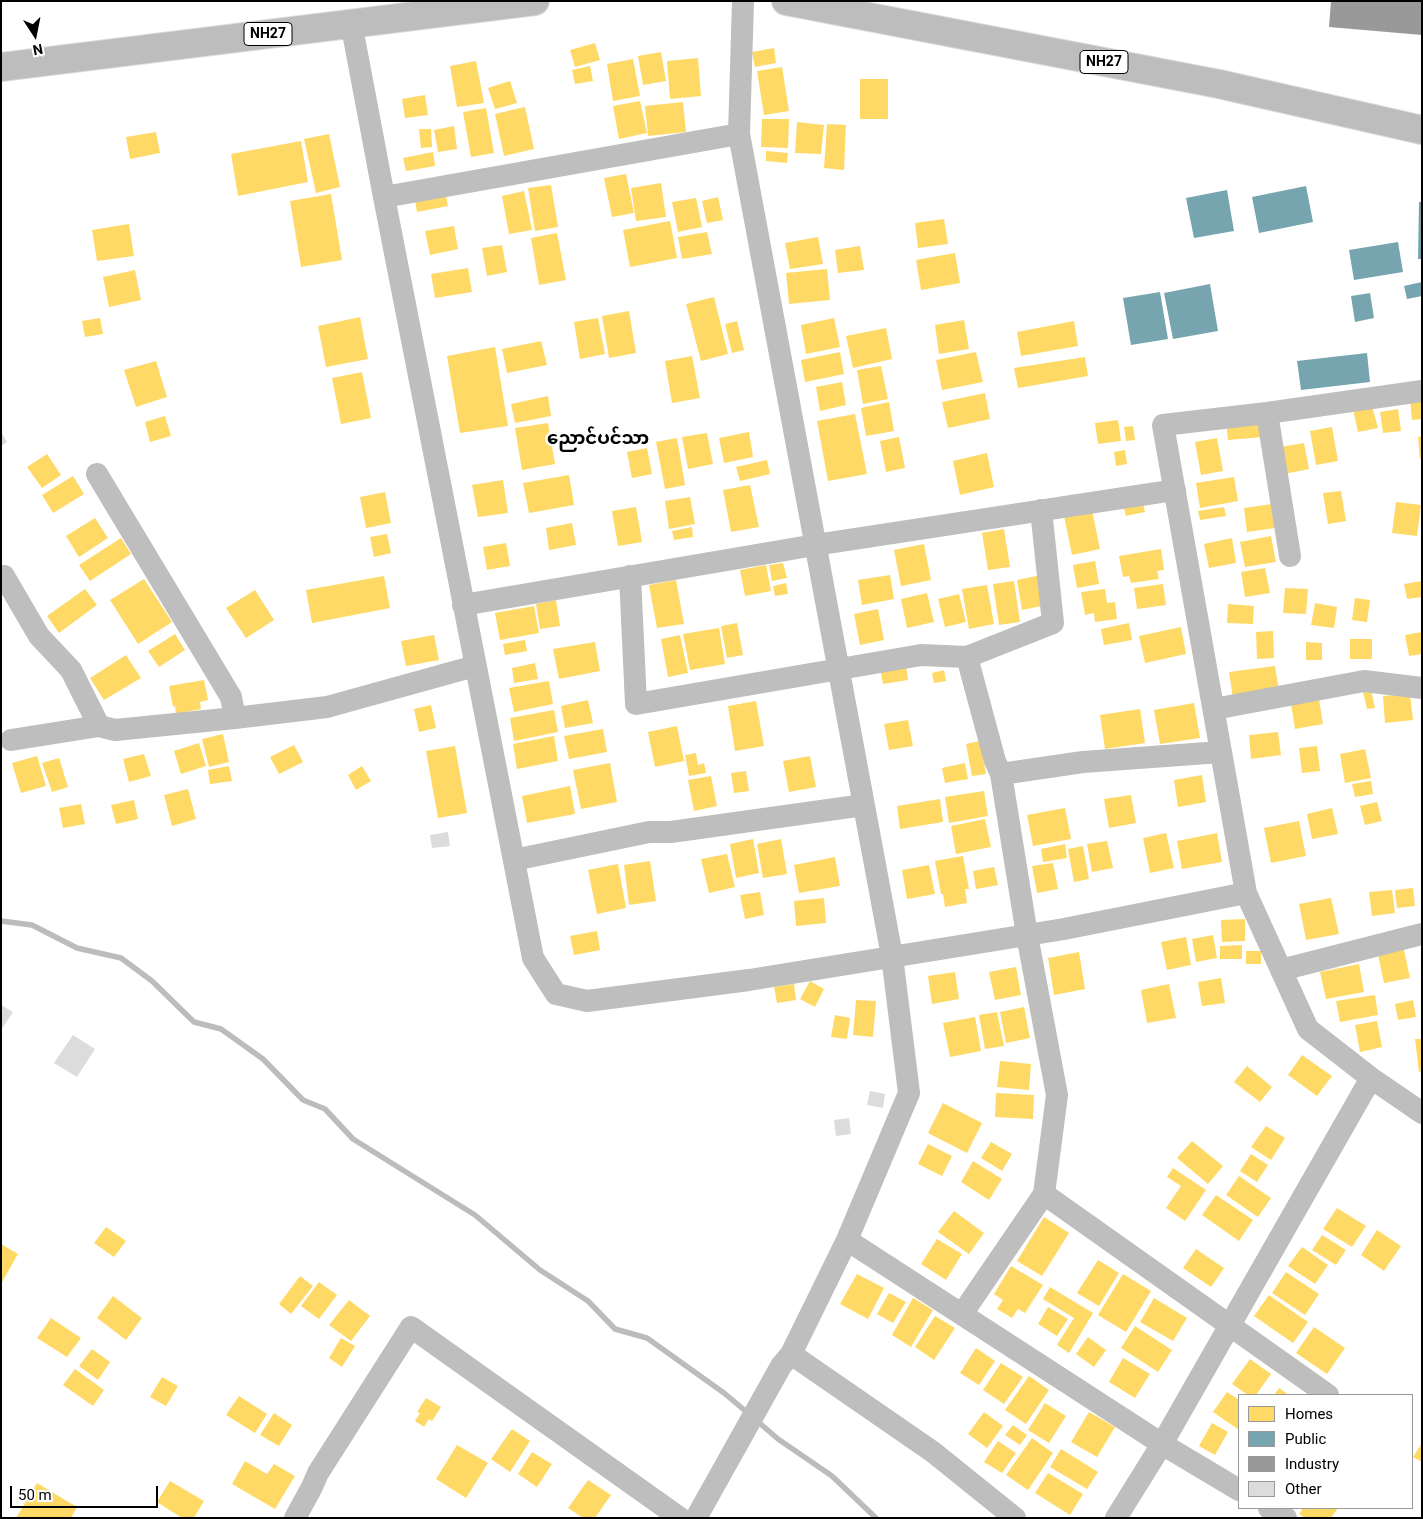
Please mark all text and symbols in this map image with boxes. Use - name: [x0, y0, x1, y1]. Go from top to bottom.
- north arrow: [10, 10, 60, 60]
- road number: NH27: [244, 22, 292, 46]
- text: N: [31, 41, 44, 59]
- road number: NH27: [1080, 51, 1128, 74]
- district label: ညောင်ပင်သာ: [547, 428, 649, 450]
- legend: [1238, 1394, 1413, 1509]
- text: Homes: [1285, 1405, 1333, 1423]
- text: Public: [1285, 1430, 1326, 1448]
- text: Industry: [1285, 1455, 1339, 1473]
- scale bar: [12, 1476, 160, 1508]
- text: Other: [1285, 1480, 1322, 1498]
- text: 50 m: [18, 1486, 52, 1504]

